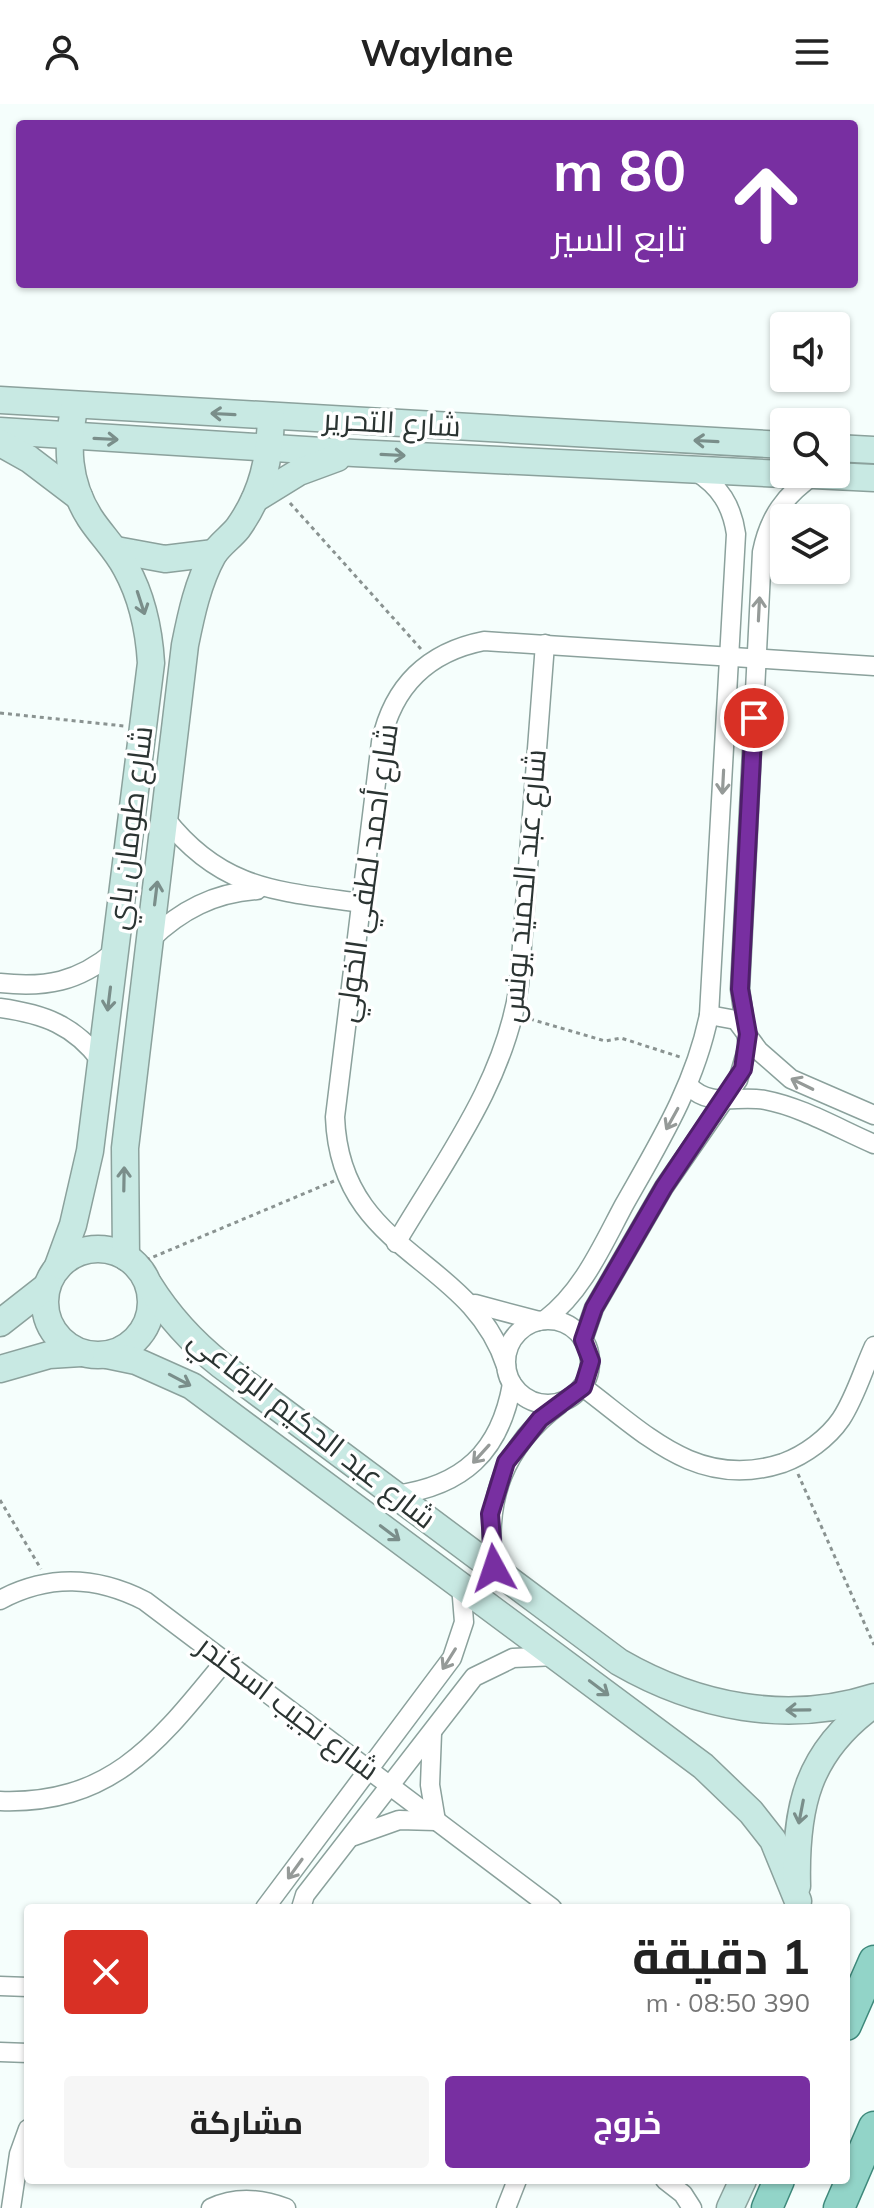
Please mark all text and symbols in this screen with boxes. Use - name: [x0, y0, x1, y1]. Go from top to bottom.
- icon: person: [40, 30, 84, 74]
- text: Waylane: [360, 30, 514, 75]
- icon: menu: [790, 30, 834, 74]
- text: 80 m: [553, 135, 686, 205]
- icon: ahead: [714, 152, 818, 256]
- text: تابع السير: [552, 215, 686, 260]
- map controls: [770, 312, 850, 584]
- button: sound: [770, 312, 850, 392]
- street label: شارع التحرير: [320, 399, 462, 447]
- one-way arrow: [210, 406, 237, 421]
- button: search: [770, 408, 850, 488]
- one-way arrow: [92, 432, 119, 447]
- one-way arrow: [693, 433, 720, 448]
- one-way arrow: [379, 448, 406, 463]
- button: layers: [770, 504, 850, 584]
- one-way arrow: [134, 590, 149, 615]
- one-way arrow: [752, 596, 767, 623]
- pin: [720, 684, 788, 752]
- icon: arrive: [732, 696, 776, 740]
- street label: شارع أحمد لطفي الخولي: [326, 721, 411, 1025]
- street label: شارع طومان باي: [98, 724, 165, 933]
- street label: شارع عبد الحميد يونس: [492, 748, 556, 1024]
- one-way arrow: [715, 768, 730, 795]
- one-way arrow: [149, 881, 164, 906]
- one-way arrow: [101, 986, 116, 1011]
- one-way arrow: [791, 1076, 815, 1091]
- one-way arrow: [664, 1107, 680, 1130]
- one-way arrow: [116, 1166, 132, 1193]
- street label: شارع عبد الحكيم الرفاعي: [178, 1320, 444, 1541]
- one-way arrow: [168, 1372, 191, 1388]
- one-way arrow: [472, 1443, 490, 1463]
- one-way arrow: [379, 1524, 401, 1541]
- position arrow: [452, 1526, 536, 1610]
- street label: شارع نجيب اسكندر: [187, 1625, 387, 1790]
- one-way arrow: [441, 1648, 457, 1670]
- one-way arrow: [588, 1679, 609, 1696]
- one-way arrow: [785, 1703, 812, 1718]
- one-way arrow: [793, 1798, 808, 1824]
- one-way arrow: [287, 1858, 304, 1879]
- text: 1 دقيقة: [632, 1926, 810, 1986]
- button: close: [64, 1930, 148, 2014]
- text: 390 m · 08:50: [646, 1986, 810, 2019]
- button: مشاركة: [64, 2076, 429, 2168]
- button: خروج: [445, 2076, 810, 2168]

